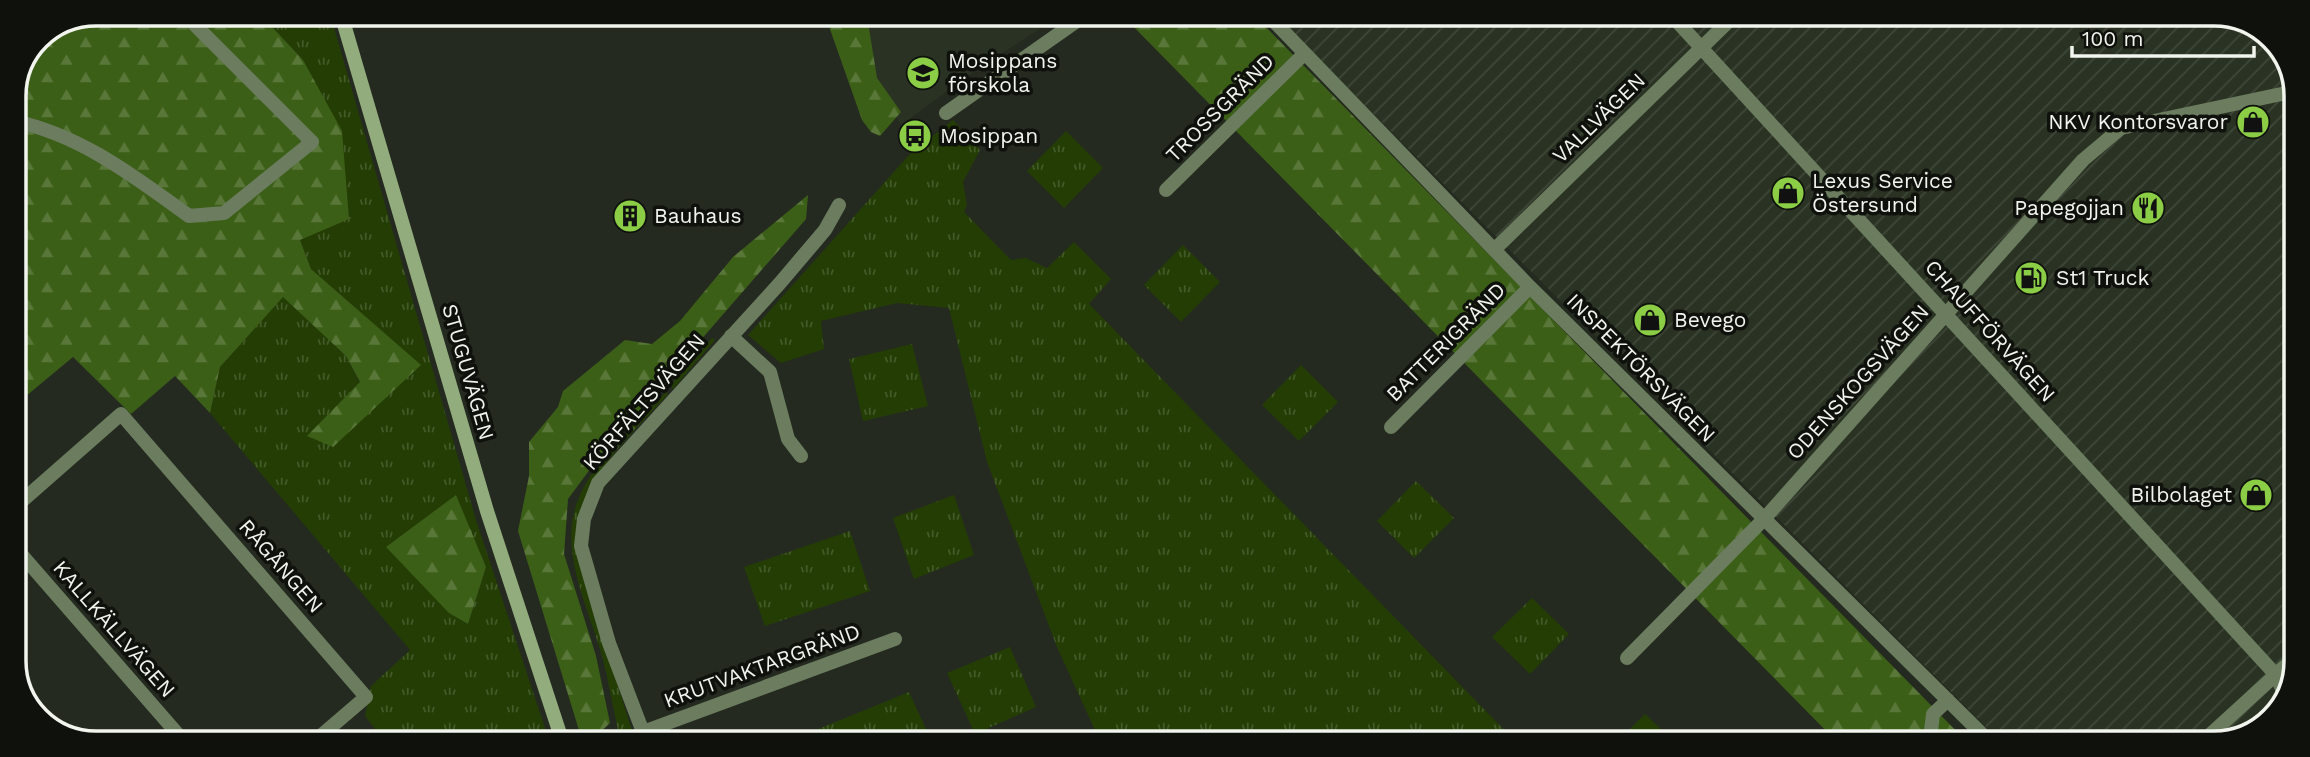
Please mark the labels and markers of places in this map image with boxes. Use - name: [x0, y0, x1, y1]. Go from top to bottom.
- place label: Mosippans förskola: [948, 48, 1057, 97]
- school or university icon: Mosippans förskola: [904, 54, 942, 92]
- shop icon: NKV Kontorsvaror: [2234, 103, 2272, 141]
- place label: NKV Kontorsvaror: [2048, 109, 2228, 134]
- bus stop icon: Mosippan: [896, 117, 934, 155]
- place label: Mosippan: [940, 123, 1038, 148]
- place label: Lexus Service Östersund: [1812, 168, 1953, 217]
- shop icon: Lexus Service Östersund: [1769, 174, 1807, 212]
- restaurant icon: Papegojjan: [2129, 189, 2167, 227]
- place label: Papegojjan: [2014, 195, 2124, 220]
- building icon: Bauhaus: [611, 197, 649, 235]
- place label: Bauhaus: [654, 203, 741, 228]
- fuel station icon: St1 Truck: [2012, 259, 2050, 297]
- place label: St1 Truck: [2056, 265, 2150, 290]
- shop icon: Bevego: [1631, 301, 1669, 339]
- place label: Bevego: [1674, 307, 1746, 332]
- shop icon: Bilbolaget: [2237, 476, 2275, 514]
- place label: Bilbolaget: [2130, 482, 2232, 507]

